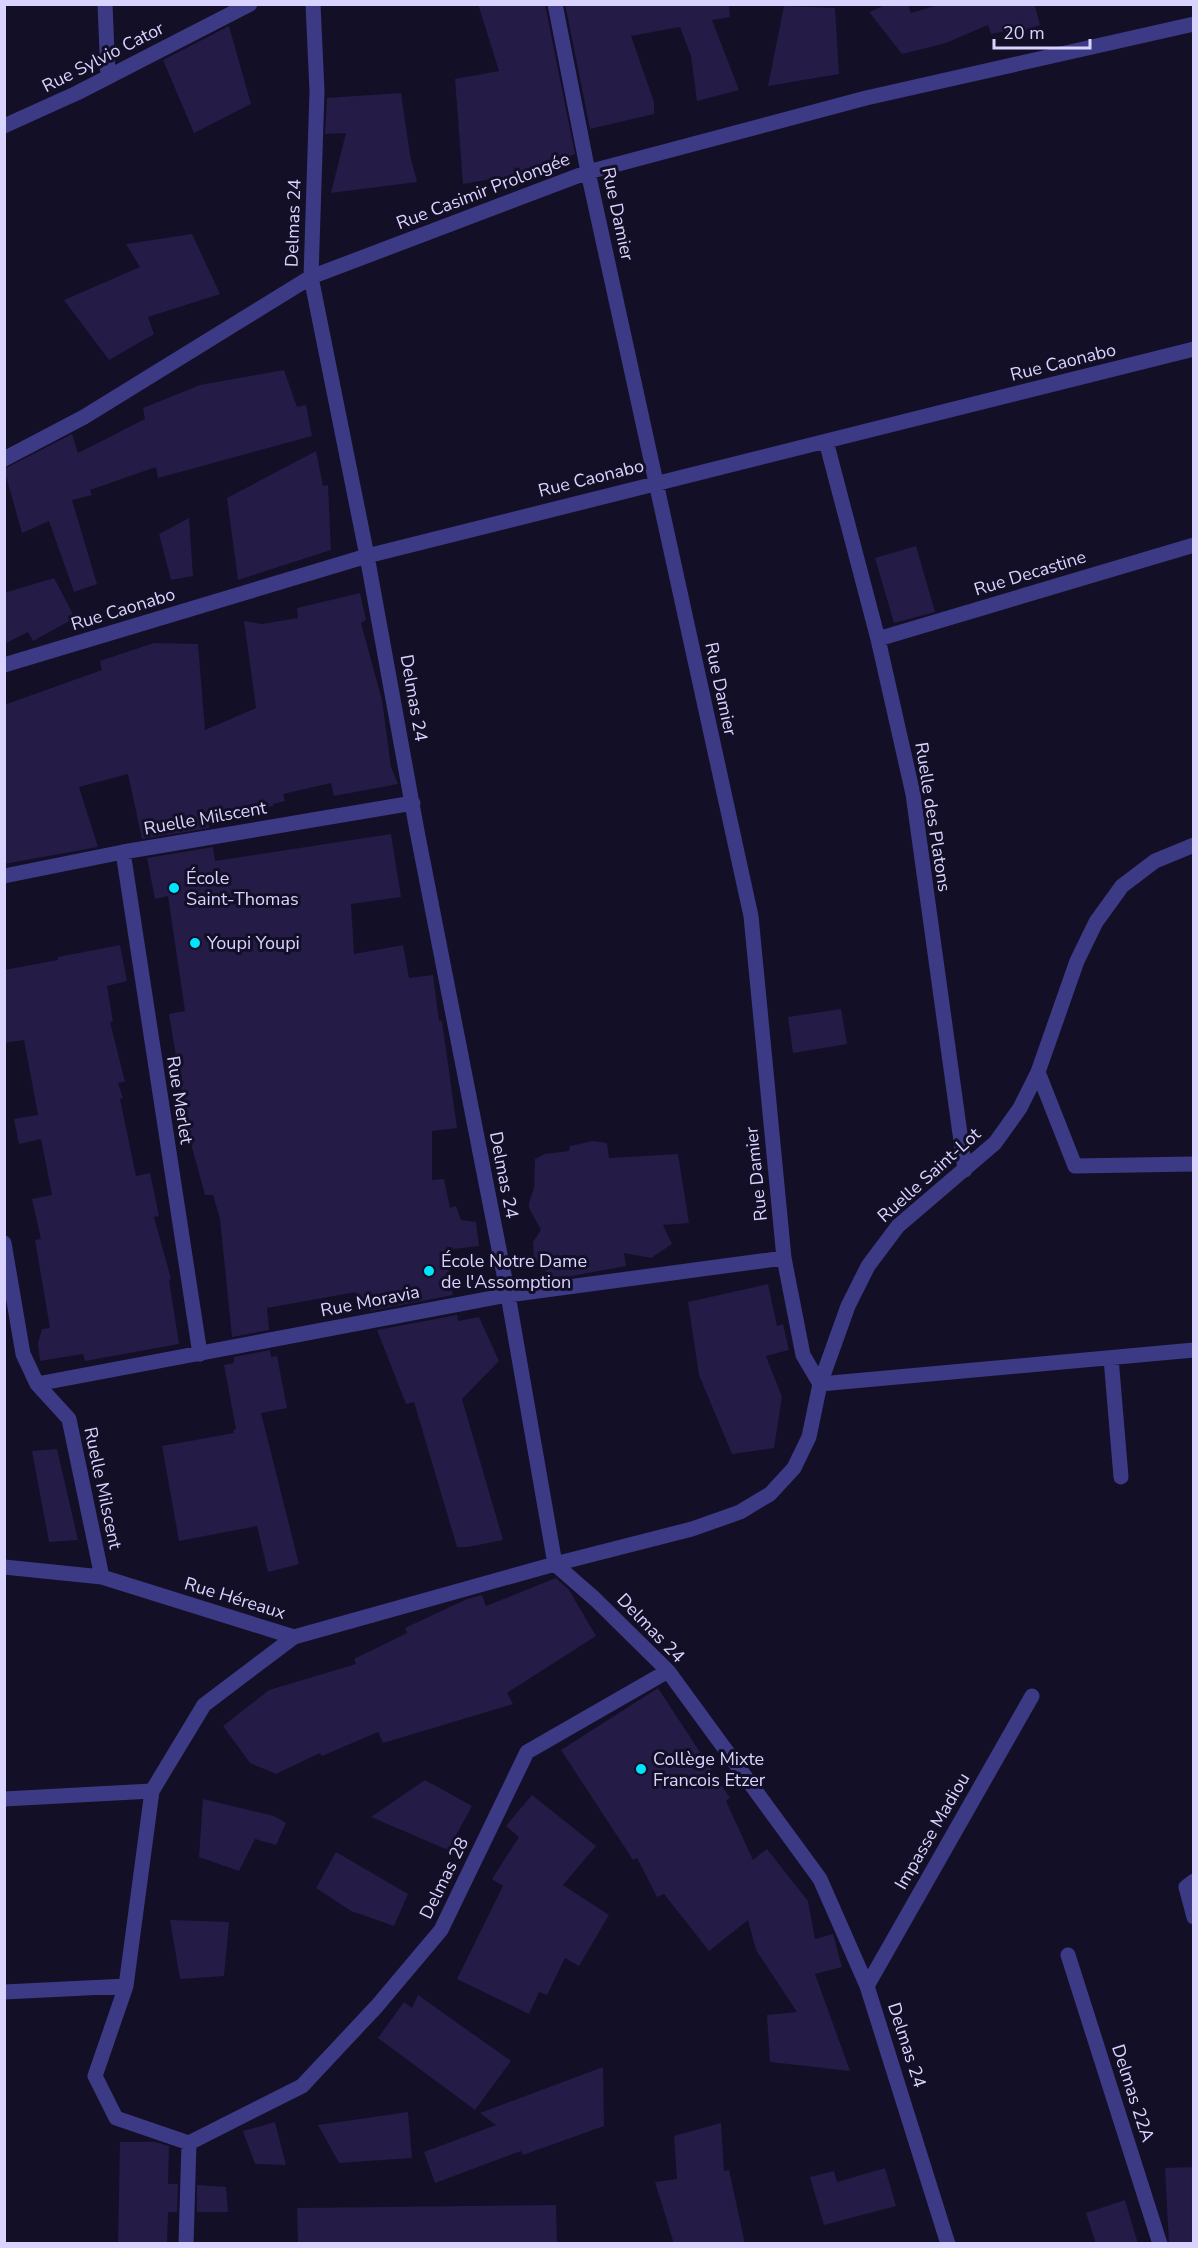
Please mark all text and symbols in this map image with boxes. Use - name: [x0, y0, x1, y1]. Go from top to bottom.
- scale bar: [994, 12, 1090, 50]
- street label: Rue Sylvio Cator: [38, 16, 169, 98]
- text: 20 m: [1003, 21, 1045, 45]
- street label: Rue Casimir Prolongée: [393, 147, 573, 235]
- street label: Rue Damier: [596, 165, 640, 263]
- street label: Delmas 24: [279, 178, 307, 267]
- street label: Rue Caonabo: [1008, 337, 1118, 387]
- street label: Rue Caonabo: [536, 453, 646, 503]
- street label: Rue Decastine: [971, 545, 1089, 601]
- street label: Rue Caonabo: [68, 582, 178, 636]
- street label: Rue Damier: [699, 640, 743, 738]
- street label: Delmas 24: [395, 653, 434, 744]
- street label: Ruelle des Platons: [909, 740, 957, 894]
- street label: Ruelle Milscent: [142, 795, 269, 841]
- place label: École Saint-Thomas: [186, 866, 299, 911]
- marker: École Saint-Thomas: [167, 881, 181, 895]
- place label: Youpi Youpi: [206, 931, 300, 955]
- marker: Youpi Youpi: [188, 936, 202, 950]
- street label: Rue Merlet: [161, 1054, 199, 1146]
- street label: Ruelle Saint-Lot: [872, 1122, 986, 1228]
- street label: Rue Damier: [739, 1125, 773, 1222]
- street label: Delmas 24: [484, 1129, 524, 1221]
- place label: École Notre Dame de l'Assomption: [441, 1249, 587, 1294]
- marker: École Notre Dame de l'Assomption: [422, 1264, 436, 1278]
- street label: Rue Moravia: [318, 1280, 422, 1322]
- street label: Ruelle Milscent: [78, 1425, 128, 1552]
- street label: Rue Héreaux: [181, 1571, 289, 1625]
- street label: Delmas 24: [612, 1588, 690, 1668]
- place label: Collège Mixte Francois Etzer: [653, 1747, 766, 1792]
- marker: Collège Mixte Francois Etzer: [634, 1762, 648, 1776]
- street label: Impasse Madiou: [889, 1768, 975, 1894]
- street label: Delmas 28: [414, 1833, 474, 1923]
- street label: Delmas 24: [882, 1999, 932, 2091]
- street label: Delmas 22A: [1106, 2041, 1160, 2145]

